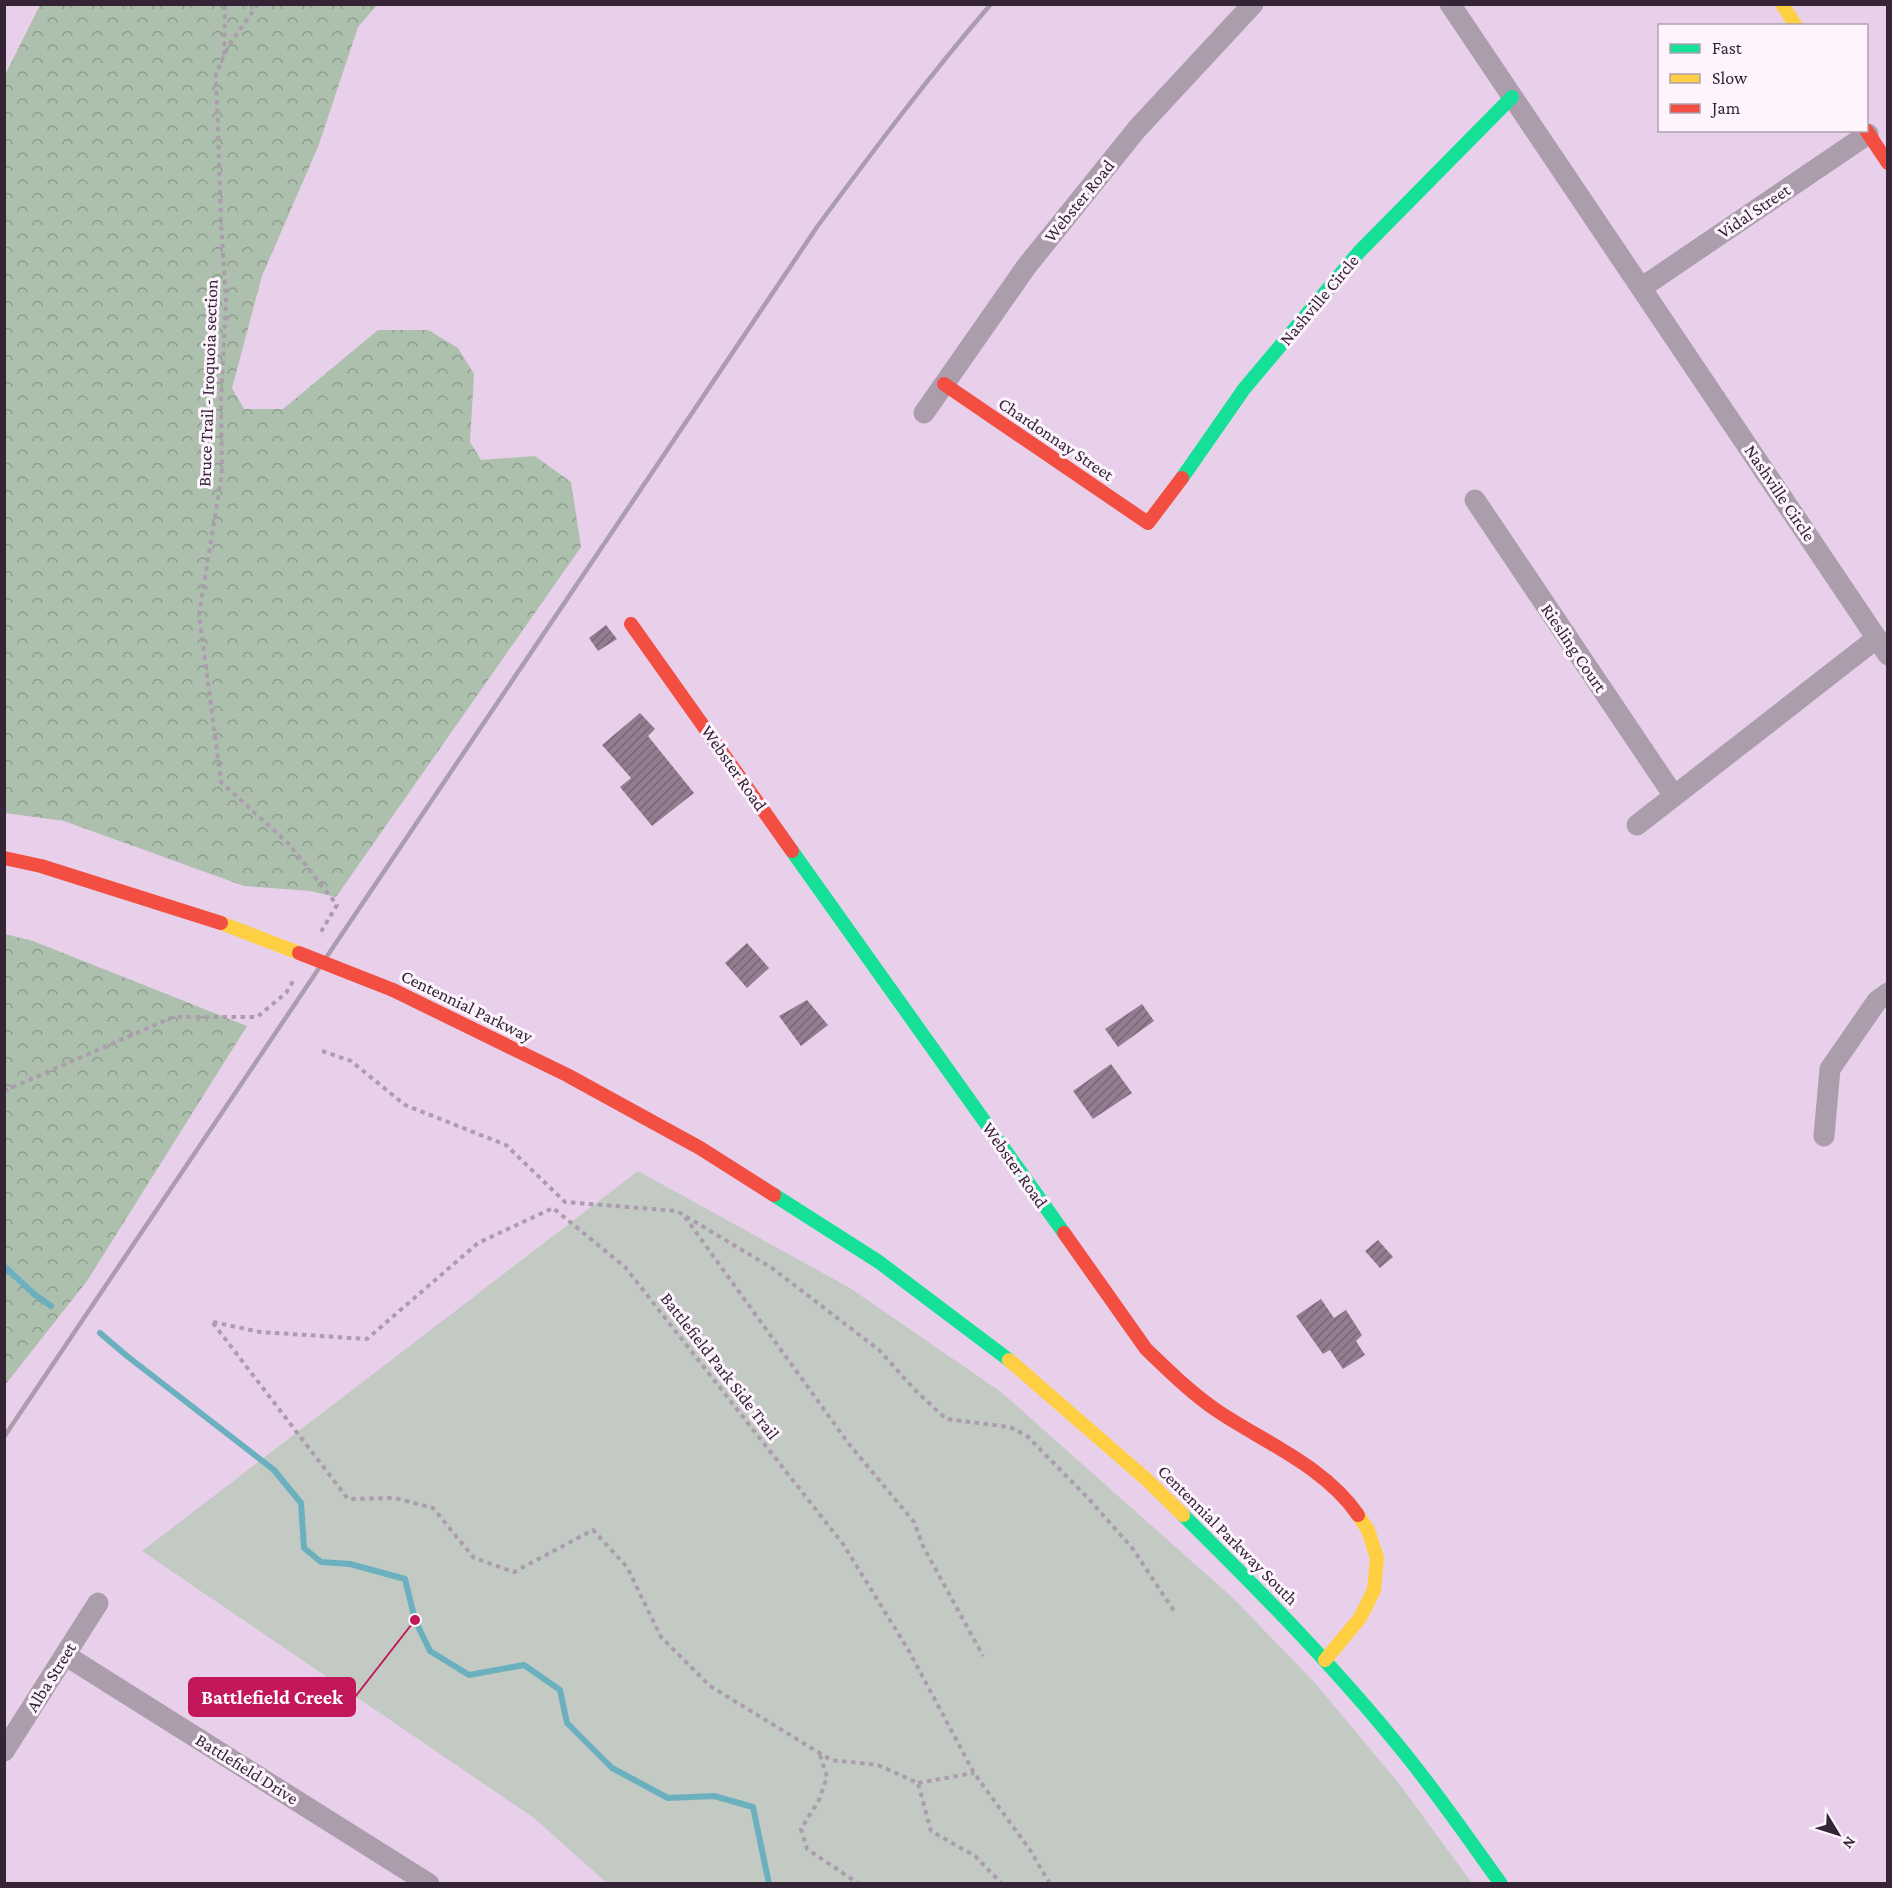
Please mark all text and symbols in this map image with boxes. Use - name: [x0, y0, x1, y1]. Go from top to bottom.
- legend: [1658, 24, 1868, 132]
- text: Fast: [1712, 38, 1743, 58]
- text: Slow: [1712, 68, 1748, 88]
- text: Jam: [1710, 98, 1741, 118]
- street label: Webster Road: [1040, 155, 1119, 246]
- street label: Vidal Street: [1714, 179, 1795, 242]
- street label: Nashville Circle: [1275, 251, 1363, 349]
- street label: Bruce Trail - Iroquoia section: [194, 279, 222, 487]
- street label: Chardonnay Street: [995, 393, 1118, 485]
- street label: Nashville Circle: [1740, 441, 1820, 545]
- street label: Riesling Court: [1537, 600, 1611, 697]
- street label: Webster Road: [697, 721, 771, 815]
- street label: Centennial Parkway: [398, 966, 537, 1047]
- street label: Webster Road: [978, 1118, 1052, 1212]
- street label: Battlefield Park Side Trail: [656, 1289, 784, 1444]
- street label: Centennial Parkway South: [1154, 1461, 1302, 1609]
- street label: Alba Street: [22, 1638, 81, 1715]
- callout: Battlefield Creek: [189, 1678, 355, 1716]
- text: Battlefield Creek: [201, 1686, 344, 1708]
- street label: Battlefield Drive: [192, 1730, 302, 1809]
- north arrow: [1808, 1804, 1868, 1864]
- text: N: [1839, 1833, 1859, 1853]

